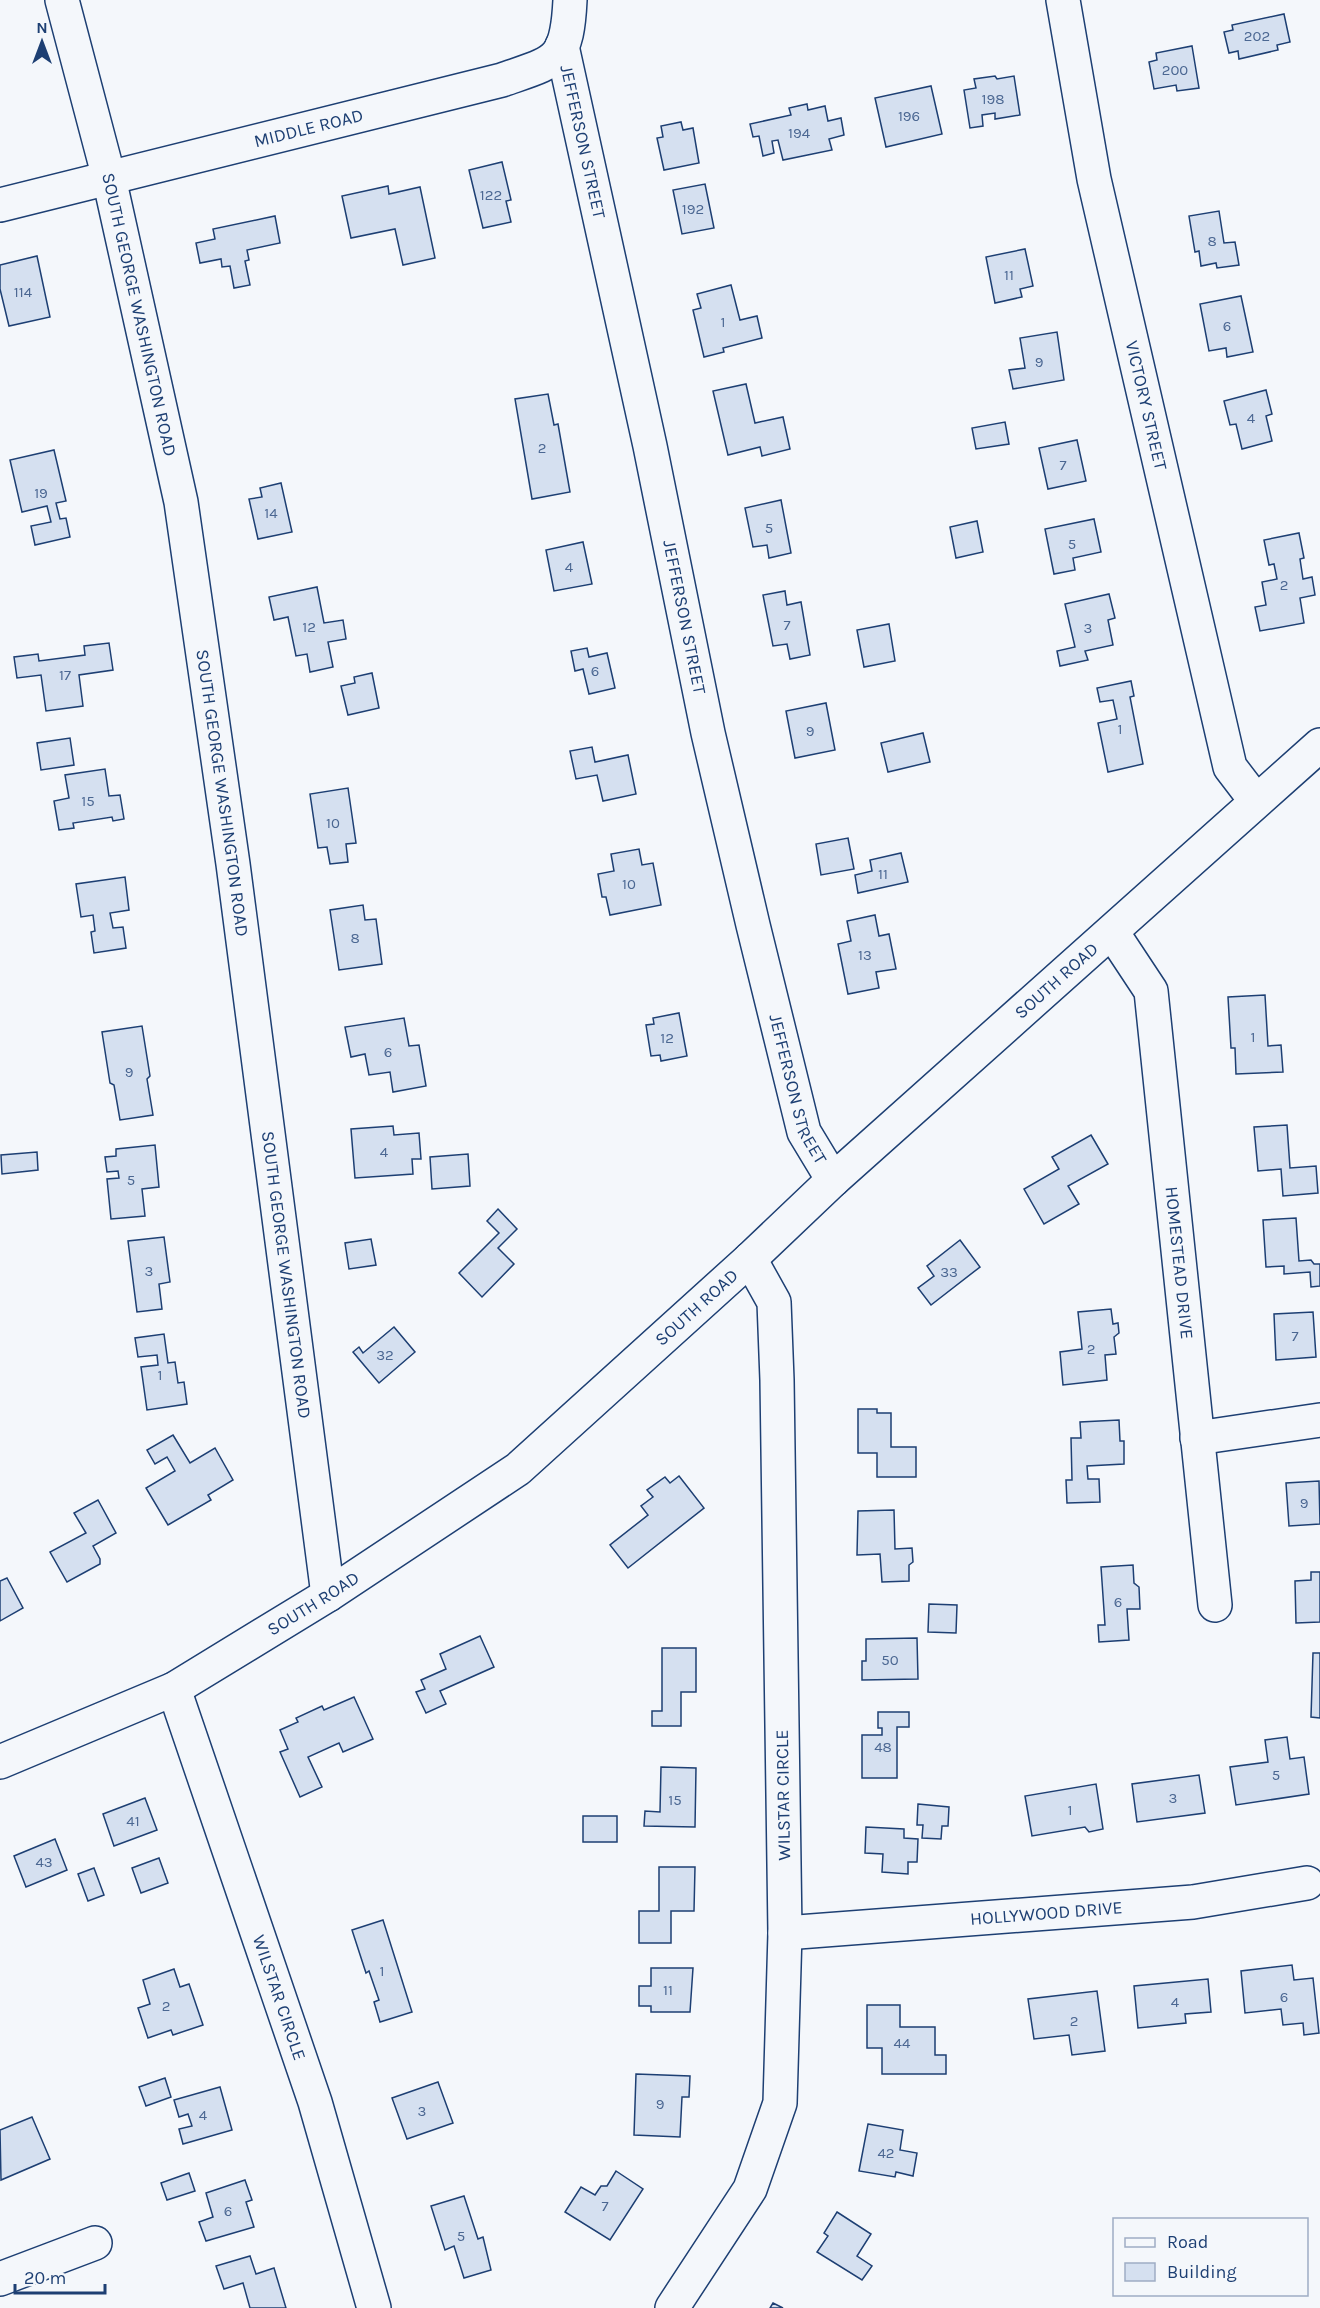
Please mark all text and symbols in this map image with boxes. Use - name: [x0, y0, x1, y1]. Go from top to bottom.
- north arrow: [12, 12, 72, 72]
- text: N: [36, 18, 48, 37]
- house number: 202: [1244, 27, 1270, 45]
- house number: 200: [1162, 61, 1188, 79]
- street label: JEFFERSON STREET: [555, 63, 611, 221]
- house number: 198: [982, 90, 1004, 108]
- street label: MIDDLE ROAD: [252, 104, 365, 152]
- house number: 196: [898, 107, 920, 125]
- house number: 194: [788, 124, 811, 142]
- street label: SOUTH GEORGE WASHINGTON ROAD: [97, 171, 182, 458]
- house number: 122: [480, 186, 502, 204]
- house number: 192: [682, 200, 704, 218]
- house number: 8: [1207, 232, 1217, 250]
- house number: 11: [1004, 266, 1014, 284]
- house number: 114: [14, 283, 33, 301]
- house number: 1: [721, 313, 725, 331]
- house number: 6: [1223, 317, 1231, 335]
- street label: VICTORY STREET: [1121, 338, 1172, 472]
- house number: 9: [1035, 353, 1043, 371]
- house number: 4: [1247, 409, 1256, 427]
- house number: 2: [538, 439, 546, 457]
- house number: 7: [1059, 456, 1067, 474]
- house number: 19: [34, 484, 48, 502]
- house number: 14: [264, 504, 278, 522]
- house number: 5: [765, 519, 773, 537]
- house number: 5: [1068, 535, 1076, 553]
- street label: JEFFERSON STREET: [658, 538, 711, 696]
- house number: 4: [565, 558, 574, 576]
- house number: 2: [1280, 576, 1288, 594]
- house number: 7: [783, 616, 791, 634]
- house number: 12: [302, 618, 316, 636]
- house number: 3: [1084, 619, 1092, 637]
- street label: SOUTH GEORGE WASHINGTON ROAD: [191, 648, 253, 938]
- house number: 6: [591, 662, 599, 680]
- house number: 17: [59, 666, 71, 684]
- house number: 1: [1118, 720, 1122, 738]
- house number: 9: [806, 722, 814, 740]
- house number: 15: [81, 792, 95, 810]
- house number: 10: [326, 814, 340, 832]
- house number: 11: [878, 865, 888, 883]
- house number: 10: [622, 875, 636, 893]
- house number: 8: [350, 929, 360, 947]
- street label: SOUTH ROAD: [1010, 938, 1103, 1024]
- house number: 13: [858, 946, 872, 964]
- street label: JEFFERSON STREET: [764, 1012, 832, 1168]
- house number: 1: [1251, 1028, 1255, 1046]
- house number: 12: [660, 1029, 674, 1047]
- house number: 6: [384, 1043, 392, 1061]
- house number: 9: [125, 1063, 133, 1081]
- street label: SOUTH GEORGE WASHINGTON ROAD: [257, 1130, 316, 1420]
- house number: 4: [380, 1143, 389, 1161]
- house number: 5: [127, 1171, 135, 1189]
- street label: HOMESTEAD DRIVE: [1160, 1185, 1198, 1340]
- house number: 3: [145, 1262, 153, 1280]
- house number: 33: [940, 1263, 958, 1281]
- street label: SOUTH ROAD: [650, 1264, 743, 1351]
- house number: 7: [1291, 1327, 1299, 1345]
- house number: 2: [1087, 1340, 1095, 1358]
- house number: 32: [376, 1346, 394, 1364]
- house number: 1: [158, 1366, 162, 1384]
- house number: 9: [1300, 1494, 1308, 1512]
- street label: SOUTH ROAD: [263, 1566, 363, 1641]
- house number: 6: [1114, 1593, 1122, 1611]
- house number: 50: [881, 1651, 899, 1669]
- street label: WILSTAR CIRCLE: [771, 1729, 795, 1861]
- house number: 48: [874, 1738, 892, 1756]
- house number: 5: [1272, 1766, 1280, 1784]
- house number: 3: [1169, 1789, 1177, 1807]
- house number: 15: [668, 1791, 682, 1809]
- house number: 1: [1068, 1801, 1072, 1819]
- house number: 41: [126, 1812, 140, 1830]
- house number: 43: [35, 1853, 53, 1871]
- street label: HOLLYWOOD DRIVE: [969, 1896, 1123, 1930]
- street label: WILSTAR CIRCLE: [248, 1932, 311, 2063]
- house number: 1: [380, 1962, 384, 1980]
- house number: 11: [663, 1981, 673, 1999]
- house number: 6: [1280, 1988, 1288, 2006]
- house number: 4: [1171, 1993, 1180, 2011]
- house number: 2: [162, 1997, 170, 2015]
- house number: 2: [1070, 2012, 1078, 2030]
- house number: 44: [894, 2034, 911, 2052]
- house number: 9: [656, 2095, 664, 2113]
- house number: 3: [418, 2102, 426, 2120]
- house number: 4: [199, 2106, 208, 2124]
- house number: 42: [877, 2144, 895, 2162]
- house number: 7: [601, 2197, 609, 2215]
- house number: 6: [224, 2202, 232, 2220]
- legend: [1113, 2218, 1308, 2296]
- house number: 5: [457, 2227, 465, 2245]
- text: Road: [1167, 2231, 1208, 2253]
- scale bar: [15, 2257, 105, 2295]
- text: Building: [1167, 2261, 1237, 2283]
- text: 20 m: [24, 2267, 66, 2289]

